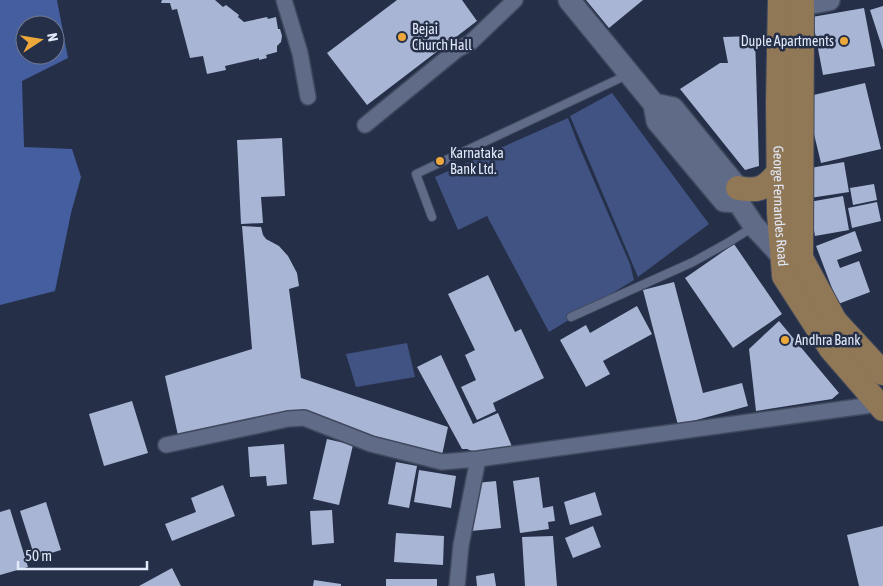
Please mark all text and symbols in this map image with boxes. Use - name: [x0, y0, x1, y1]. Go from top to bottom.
- north arrow: [15, 15, 65, 65]
- place label: Bejai Church Hall: [412, 21, 472, 53]
- marker: Bejai Church Hall: [396, 31, 408, 43]
- text: N: [44, 32, 61, 43]
- place label: Duple Apartments: [741, 33, 834, 49]
- marker: Duple Apartments: [838, 35, 850, 47]
- place label: Karnataka Bank Ltd.: [450, 145, 504, 177]
- street label: George Fernandes Road: [770, 146, 791, 267]
- marker: Karnataka Bank Ltd.: [434, 155, 446, 167]
- place label: Andhra Bank: [795, 332, 860, 348]
- marker: Andhra Bank: [779, 334, 791, 346]
- scale bar: [18, 538, 146, 570]
- text: 50 m: [25, 547, 52, 564]

